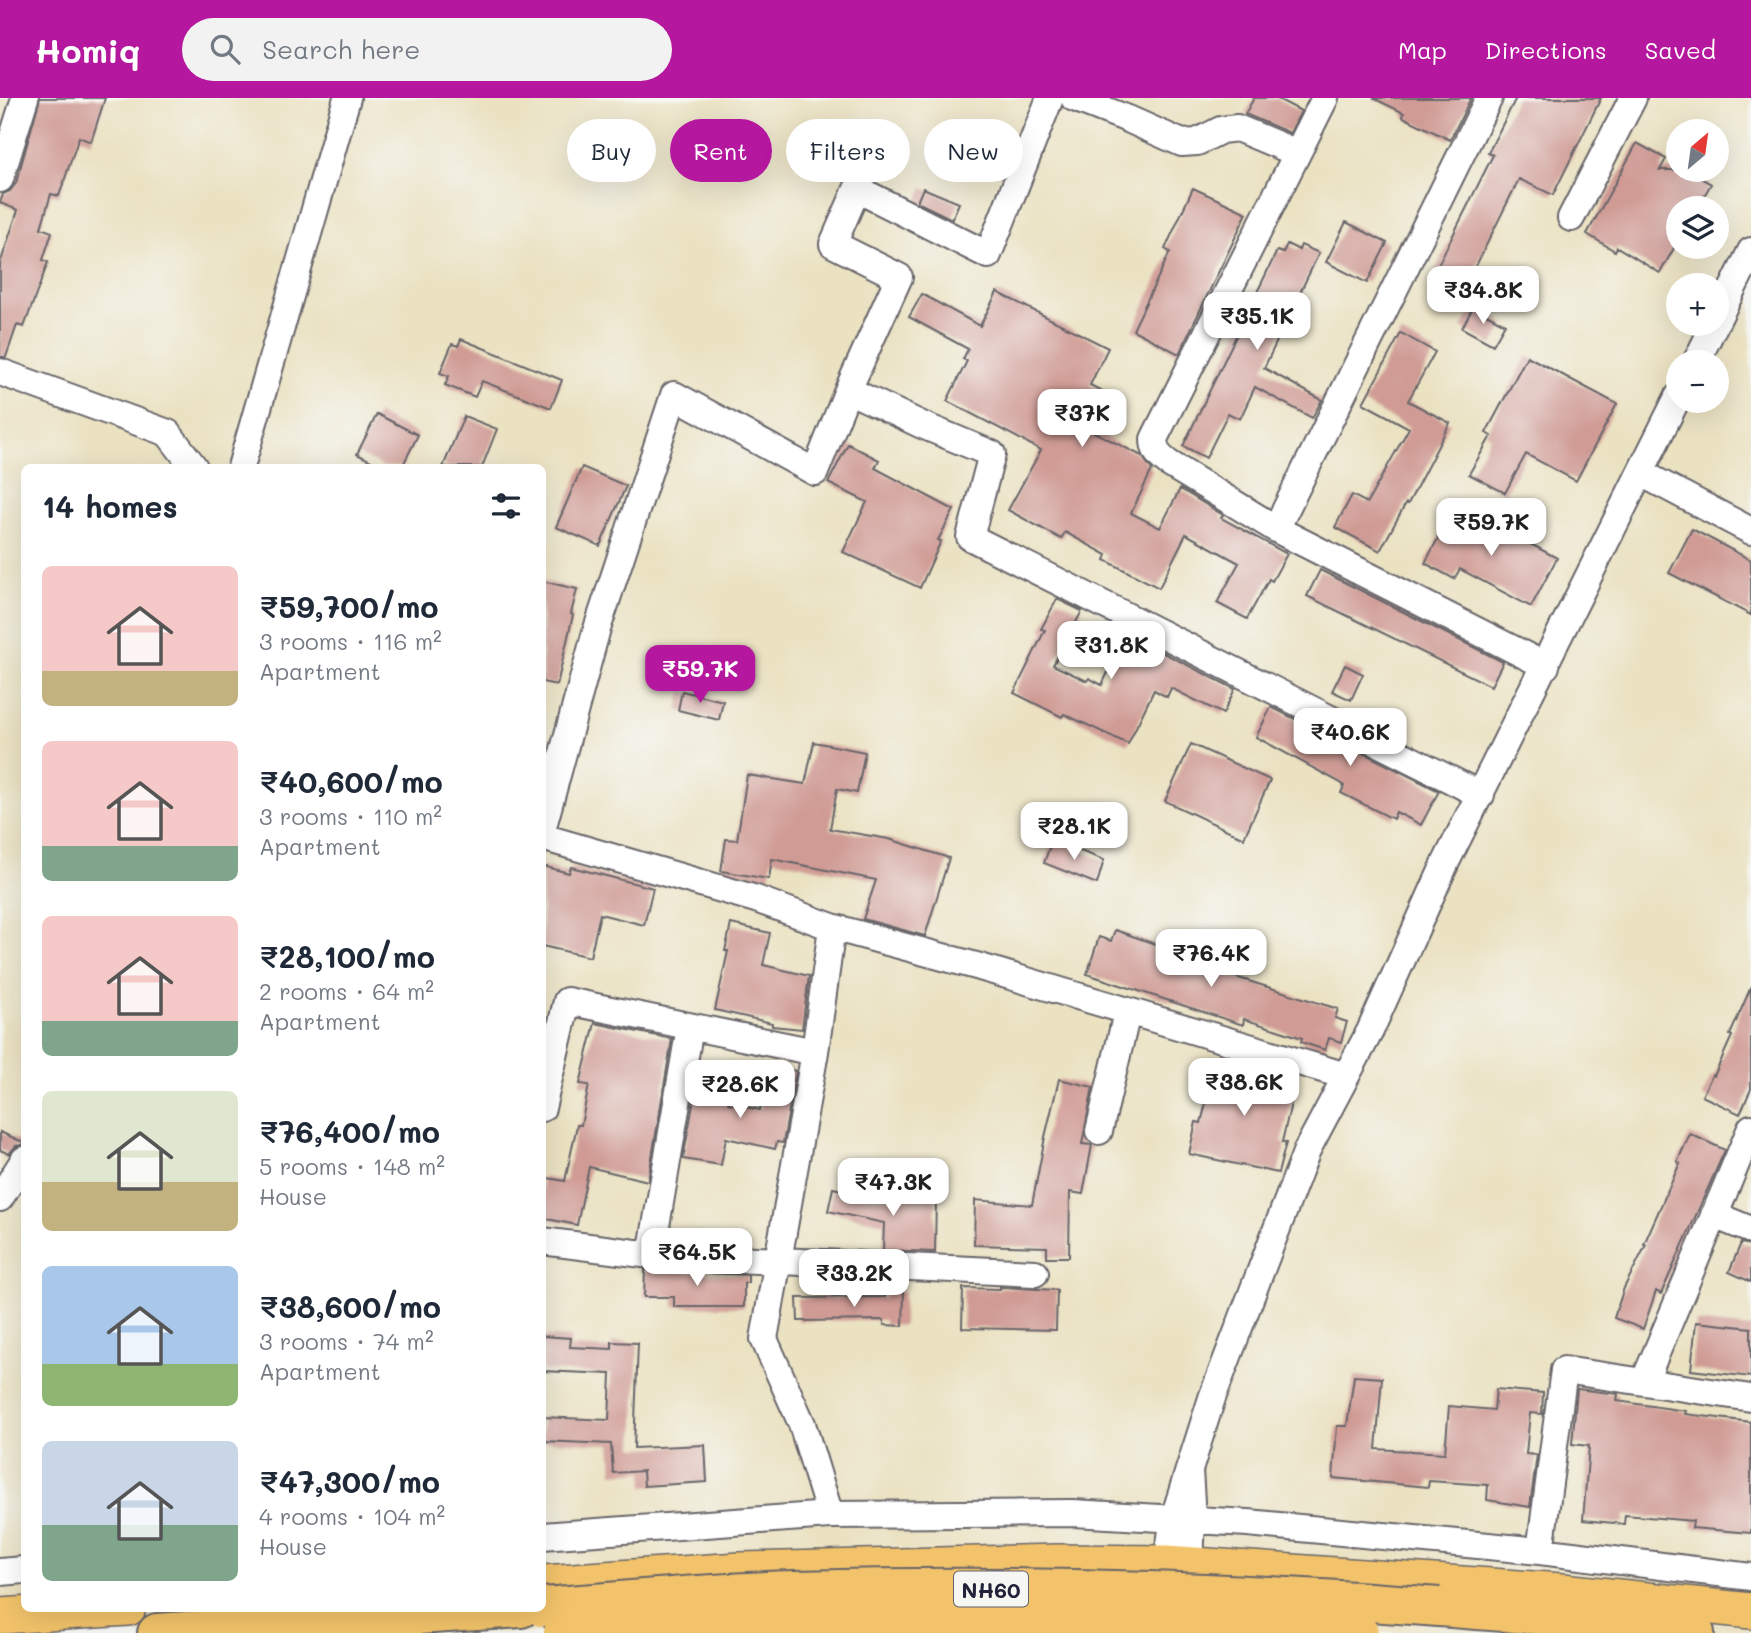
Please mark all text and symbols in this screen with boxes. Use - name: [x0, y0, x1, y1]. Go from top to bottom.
- search box: [182, 18, 672, 81]
- text: Homiq: [35, 28, 140, 71]
- icon: search: [206, 30, 244, 68]
- text: Search here: [262, 32, 420, 66]
- text: Map: [1398, 34, 1447, 65]
- text: Directions: [1485, 34, 1607, 65]
- text: Saved: [1645, 34, 1716, 65]
- chip: Buy: [567, 119, 656, 182]
- chip: Rent: [670, 119, 772, 182]
- chip: Filters: [786, 119, 910, 182]
- chip: New: [924, 119, 1023, 182]
- north arrow: [1666, 119, 1729, 182]
- map controls: [1666, 119, 1729, 413]
- button: layers: [1666, 196, 1729, 259]
- pin: ₹34.8K: [1426, 266, 1540, 326]
- button: +: [1666, 273, 1729, 336]
- text: ₹34.8K: [1443, 274, 1523, 304]
- pin: ₹35.1K: [1200, 292, 1314, 352]
- text: ₹35.1K: [1220, 300, 1294, 330]
- button: −: [1666, 350, 1729, 413]
- pin: ₹37K: [1041, 390, 1123, 449]
- text: ₹37K: [1054, 397, 1110, 427]
- text: 14 homes: [42, 486, 178, 526]
- icon: filters: [487, 487, 525, 525]
- pin: ₹59.7K: [1434, 498, 1548, 558]
- text: ₹59.7K: [1452, 506, 1530, 536]
- text: ₹59,700/mo: [259, 586, 438, 626]
- icon: home: [98, 594, 182, 678]
- pin: ₹31.8K: [1054, 622, 1168, 681]
- text: 3 rooms · 116 m²: [259, 626, 442, 656]
- text: ₹31.8K: [1073, 629, 1149, 659]
- pin: ₹59.7K: [643, 646, 757, 705]
- text: ₹59.7K: [661, 653, 739, 683]
- text: Apartment: [259, 656, 381, 686]
- pin: ₹40.6K: [1293, 708, 1407, 768]
- text: ₹40.6K: [1310, 716, 1390, 746]
- text: ₹40,600/mo: [259, 761, 443, 801]
- icon: home: [98, 769, 182, 853]
- text: 3 rooms · 110 m²: [259, 801, 442, 831]
- pin: ₹28.1K: [1017, 802, 1131, 862]
- text: ₹28.1K: [1037, 810, 1111, 840]
- text: Apartment: [259, 831, 381, 861]
- pin: ₹76.4K: [1154, 930, 1268, 989]
- text: ₹28,100/mo: [259, 936, 435, 976]
- text: ₹76.4K: [1172, 937, 1250, 967]
- icon: home: [98, 944, 182, 1028]
- text: 2 rooms · 64 m²: [259, 976, 434, 1006]
- text: Apartment: [259, 1006, 381, 1036]
- pin: ₹38.6K: [1187, 1058, 1301, 1118]
- pin: ₹28.6K: [683, 1060, 797, 1120]
- text: ₹38.6K: [1204, 1066, 1284, 1096]
- text: ₹28.6K: [701, 1068, 779, 1098]
- text: ₹76,400/mo: [259, 1111, 440, 1151]
- icon: home: [98, 1119, 182, 1203]
- text: 5 rooms · 148 m²: [259, 1151, 445, 1181]
- pin: ₹47.3K: [836, 1158, 950, 1218]
- text: ₹47.3K: [854, 1166, 932, 1196]
- text: House: [259, 1181, 327, 1211]
- pin: ₹64.5K: [640, 1228, 754, 1288]
- text: ₹64.5K: [657, 1236, 737, 1266]
- pin: ₹33.2K: [797, 1250, 911, 1309]
- text: ₹33.2K: [815, 1257, 893, 1287]
- text: ₹38,600/mo: [259, 1286, 441, 1326]
- icon: home: [98, 1294, 182, 1378]
- text: 3 rooms · 74 m²: [259, 1326, 434, 1356]
- text: Apartment: [259, 1356, 381, 1386]
- text: ₹47,300/mo: [259, 1461, 440, 1501]
- icon: home: [98, 1469, 182, 1553]
- text: 4 rooms · 104 m²: [259, 1501, 445, 1531]
- text: House: [259, 1531, 327, 1561]
- road number: NH60: [954, 1572, 1028, 1606]

